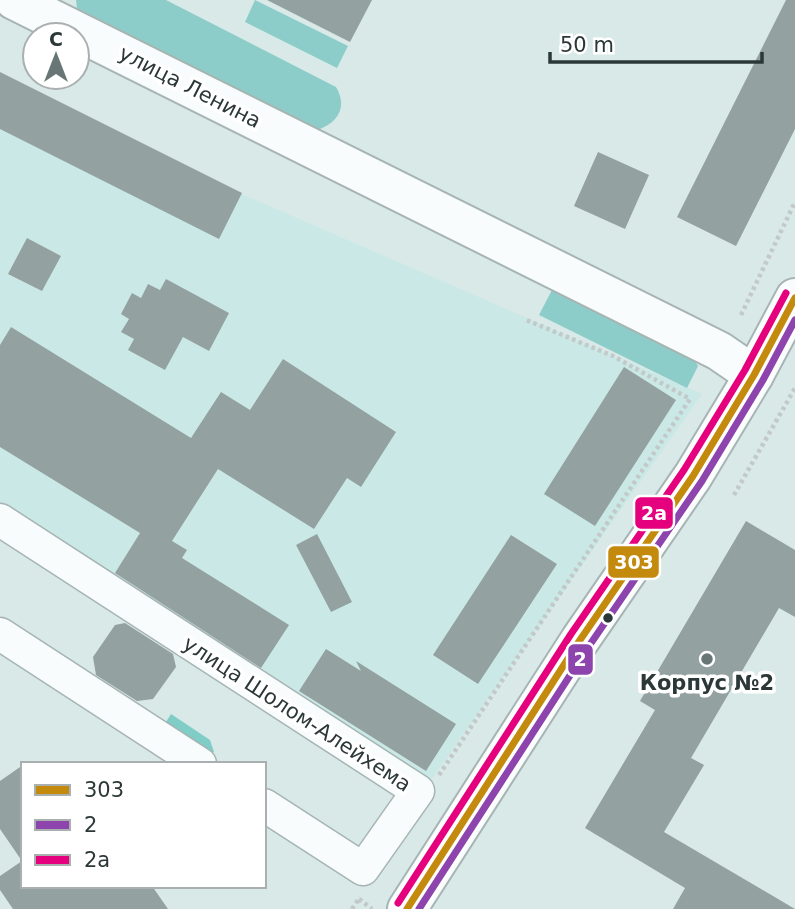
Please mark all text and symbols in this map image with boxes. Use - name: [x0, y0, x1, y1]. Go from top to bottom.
- north arrow: [21, 21, 91, 91]
- scale bar: [550, 21, 762, 65]
- text: С: [49, 28, 63, 50]
- text: 50 m: [560, 33, 614, 57]
- street label: улица Ленина: [115, 41, 265, 133]
- line badge: 2а: [634, 496, 674, 530]
- text: 2а: [641, 502, 667, 524]
- line badge: 303: [607, 545, 660, 579]
- text: 303: [614, 551, 654, 573]
- unlabelled marker: [601, 611, 615, 625]
- street label: улица Шолом-Алейхема: [179, 631, 415, 797]
- line badge: 2: [567, 643, 594, 676]
- text: 2: [573, 648, 587, 670]
- marker: Корпус №2: [699, 651, 715, 667]
- place label: Корпус №2: [640, 671, 774, 695]
- legend: [21, 762, 266, 888]
- text: 303: [84, 778, 124, 802]
- text: 2: [84, 813, 97, 837]
- text: 2а: [84, 848, 110, 872]

